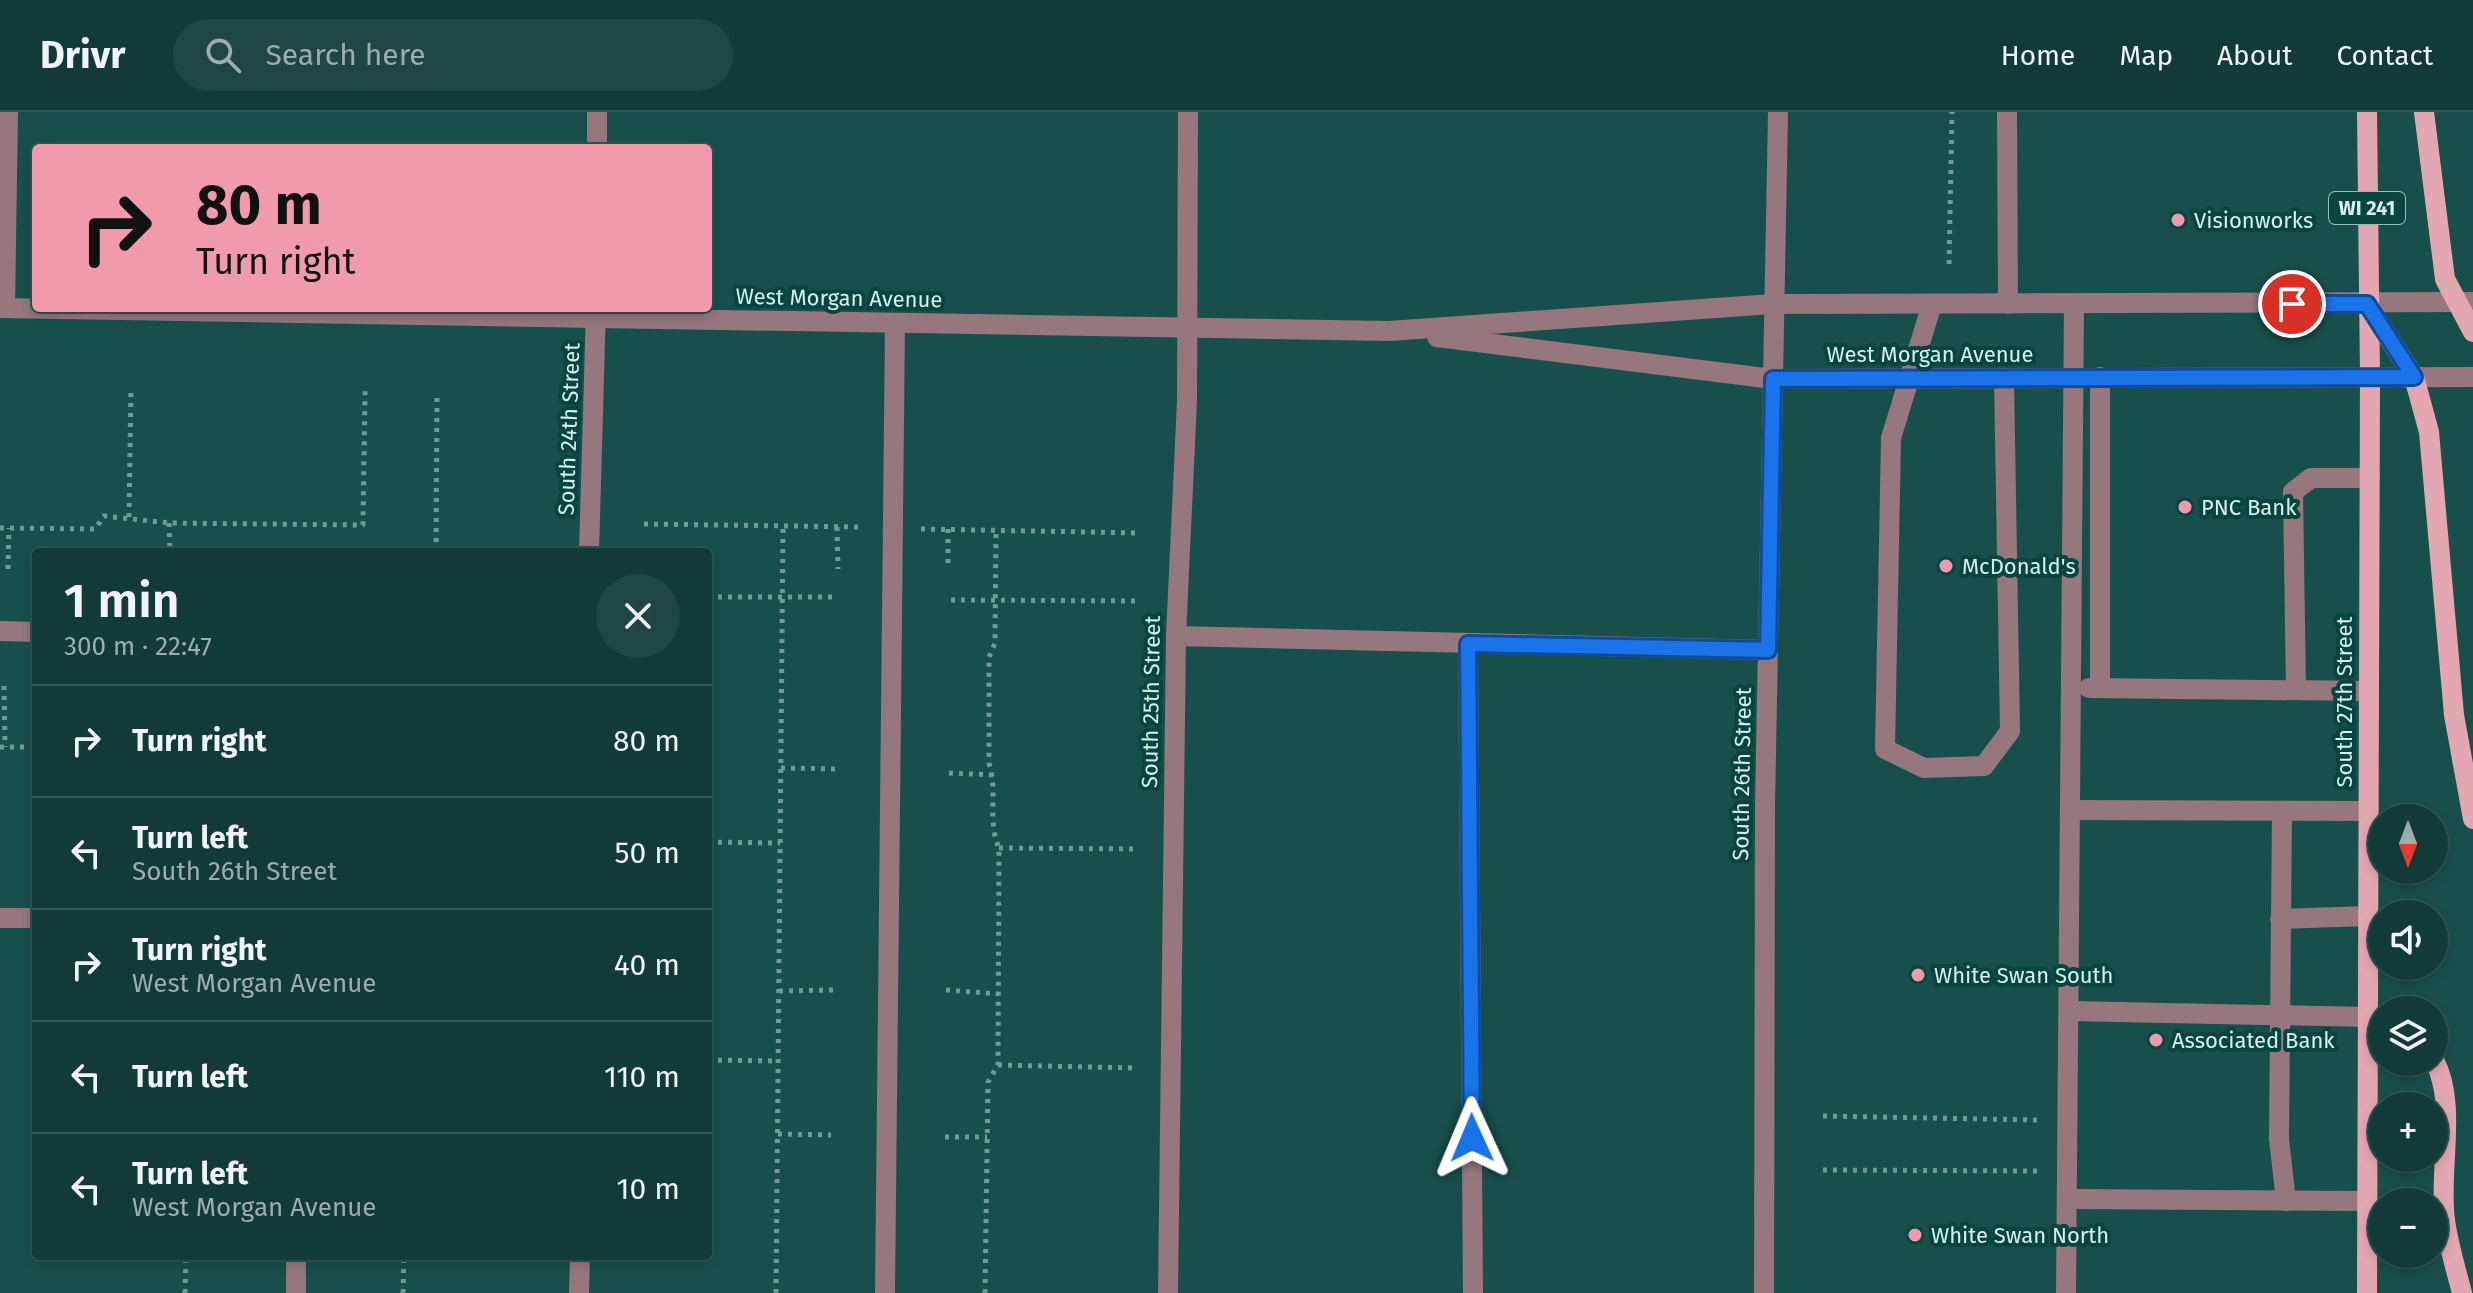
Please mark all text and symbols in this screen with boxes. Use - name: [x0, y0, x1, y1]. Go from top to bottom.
- search box: [173, 19, 733, 91]
- text: Drivr: [40, 32, 125, 78]
- icon: search: [201, 33, 245, 77]
- text: Search here: [265, 37, 426, 73]
- text: Home: [2001, 39, 2075, 72]
- text: Map: [2119, 39, 2173, 72]
- text: About: [2217, 39, 2292, 72]
- text: Contact: [2336, 39, 2433, 72]
- text: 80 m: [196, 172, 322, 239]
- icon: right: [64, 176, 168, 280]
- road number: WI 241: [2329, 192, 2405, 224]
- place label: Visionworks: [2194, 207, 2313, 234]
- marker: Visionworks: [2169, 211, 2187, 229]
- text: Turn right: [196, 240, 356, 284]
- pin: [2258, 270, 2326, 338]
- icon: arrive: [2270, 282, 2314, 326]
- street label: West Morgan Avenue: [735, 283, 943, 313]
- street label: West Morgan Avenue: [1827, 341, 2033, 368]
- street label: South 24th Street: [552, 342, 586, 516]
- place label: PNC Bank: [2201, 494, 2297, 521]
- marker: PNC Bank: [2176, 498, 2194, 516]
- place label: McDonald's: [1962, 553, 2076, 580]
- marker: McDonald's: [1937, 557, 1955, 575]
- text: 1 min: [64, 572, 180, 630]
- button: close: [596, 574, 680, 658]
- street label: South 25th Street: [1136, 616, 1166, 788]
- street label: South 27th Street: [2331, 616, 2358, 788]
- text: 300 m · 22:47: [64, 631, 212, 662]
- street label: South 26th Street: [1727, 687, 1757, 861]
- icon: right: [64, 719, 108, 763]
- text: Turn right: [132, 723, 267, 759]
- text: 80 m: [613, 723, 680, 759]
- north arrow: [2368, 804, 2448, 884]
- map controls: [2368, 804, 2448, 1268]
- text: Turn left: [132, 820, 248, 856]
- icon: left: [64, 831, 108, 875]
- text: 50 m: [615, 835, 680, 871]
- text: South 26th Street: [132, 856, 337, 887]
- button: sound: [2368, 900, 2448, 980]
- text: Turn right: [132, 932, 267, 968]
- icon: right: [64, 943, 108, 987]
- text: 40 m: [614, 947, 680, 983]
- place label: White Swan South: [1934, 962, 2113, 989]
- marker: White Swan South: [1909, 966, 1927, 984]
- text: West Morgan Avenue: [132, 968, 376, 999]
- button: layers: [2368, 996, 2448, 1076]
- place label: Associated Bank: [2172, 1027, 2335, 1054]
- marker: Associated Bank: [2147, 1031, 2165, 1049]
- icon: left: [64, 1055, 108, 1099]
- text: Turn left: [132, 1059, 248, 1095]
- text: 110 m: [604, 1059, 680, 1095]
- button: +: [2368, 1092, 2448, 1172]
- position arrow: [1430, 1096, 1514, 1180]
- text: Turn left: [132, 1156, 248, 1192]
- icon: left: [64, 1167, 108, 1211]
- text: 10 m: [617, 1171, 680, 1207]
- button: −: [2368, 1188, 2448, 1268]
- text: West Morgan Avenue: [132, 1192, 376, 1223]
- place label: White Swan North: [1931, 1222, 2109, 1249]
- marker: White Swan North: [1906, 1226, 1924, 1244]

